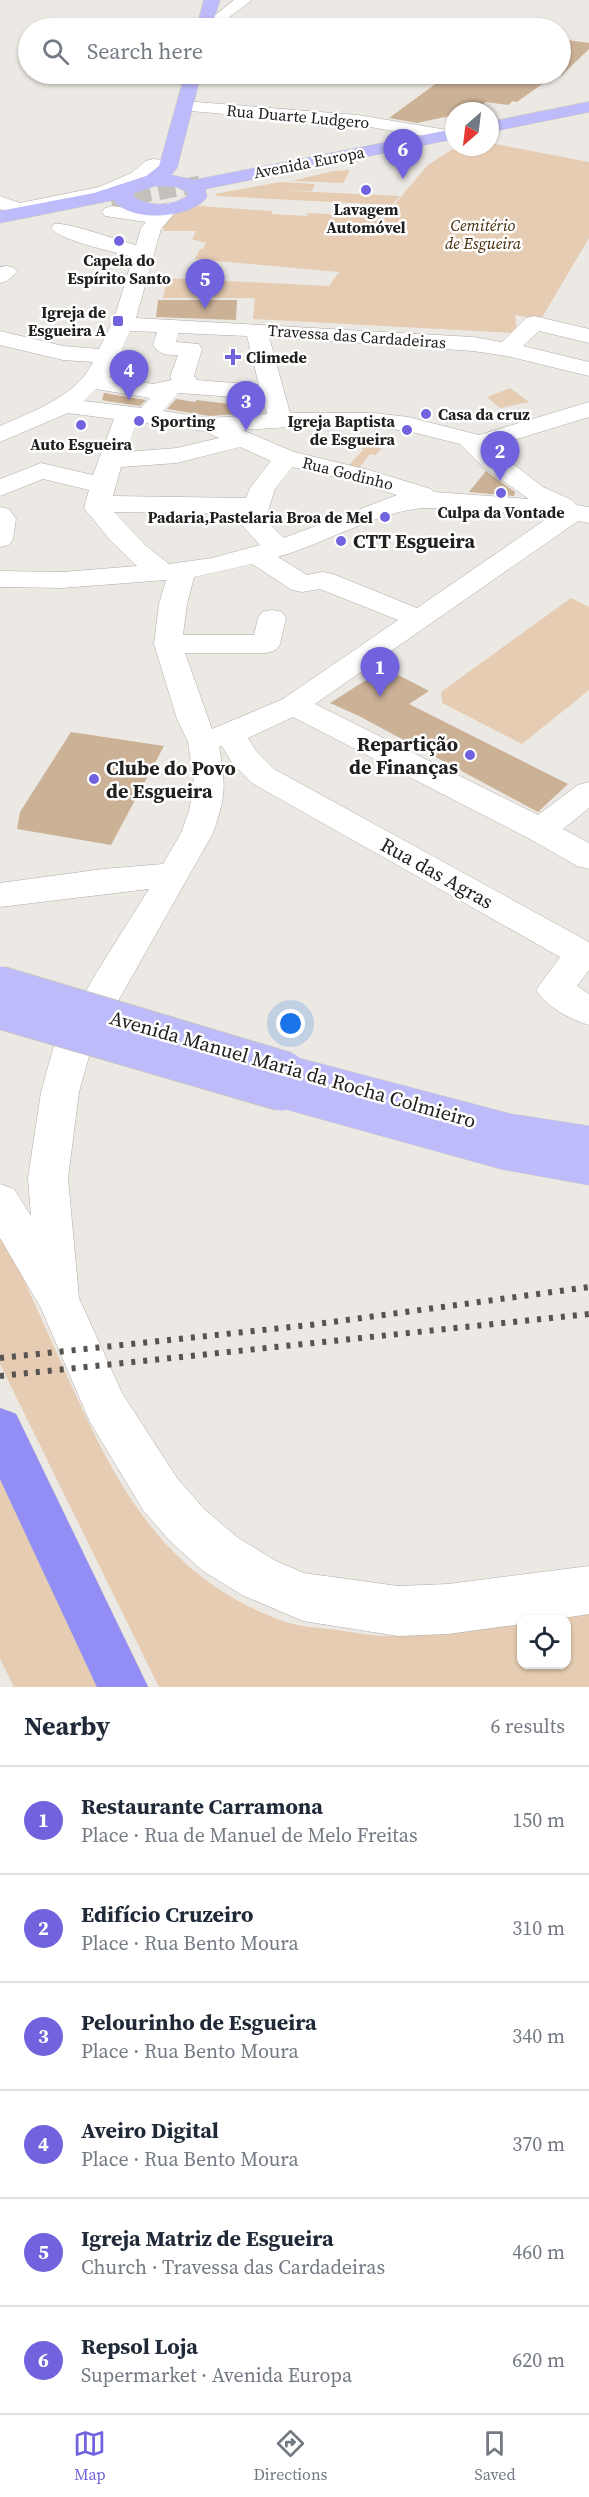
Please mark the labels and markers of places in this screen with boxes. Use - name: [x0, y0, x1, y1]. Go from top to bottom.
- pin: 6: [384, 130, 422, 179]
- marker: Lavagem Automóvel: [359, 183, 373, 197]
- place label: Lavagem Automóvel: [326, 198, 406, 238]
- marker: Capela do Espírito Santo: [112, 234, 126, 248]
- place label: Capela do Espírito Santo: [67, 249, 171, 289]
- pin: 5: [186, 260, 224, 309]
- place label: Igreja de Esgueira A: [28, 301, 106, 341]
- marker: Igreja de Esgueira A: [111, 314, 125, 328]
- place label: Climede: [246, 346, 307, 368]
- marker: Climede: [224, 348, 242, 366]
- pin: 4: [110, 350, 148, 400]
- pin: 3: [226, 382, 266, 431]
- place label: Casa da cruz: [438, 403, 530, 425]
- marker: Casa da cruz: [419, 407, 433, 421]
- place label: Sporting: [151, 410, 216, 432]
- place label: Igreja Baptista de Esgueira: [287, 410, 395, 450]
- marker: Sporting: [132, 414, 146, 428]
- marker: Auto Esgueira: [74, 418, 88, 432]
- marker: Igreja Baptista de Esgueira: [400, 423, 414, 437]
- pin: 2: [480, 432, 520, 481]
- place label: Auto Esgueira: [30, 433, 133, 455]
- marker: Culpa da Vontade: [494, 486, 508, 500]
- place label: Culpa da Vontade: [438, 501, 564, 523]
- place label: Padaria,Pastelaria Broa de Mel: [148, 506, 373, 528]
- marker: Padaria,Pastelaria Broa de Mel: [378, 510, 392, 524]
- place label: CTT Esgueira: [353, 527, 475, 555]
- marker: CTT Esgueira: [334, 534, 348, 548]
- pin: 1: [360, 648, 400, 697]
- place label: Repartição de Finanças: [349, 730, 458, 781]
- marker: Repartição de Finanças: [463, 748, 477, 762]
- place label: Clube do Povo de Esgueira: [106, 754, 236, 805]
- marker: Clube do Povo de Esgueira: [87, 772, 101, 786]

